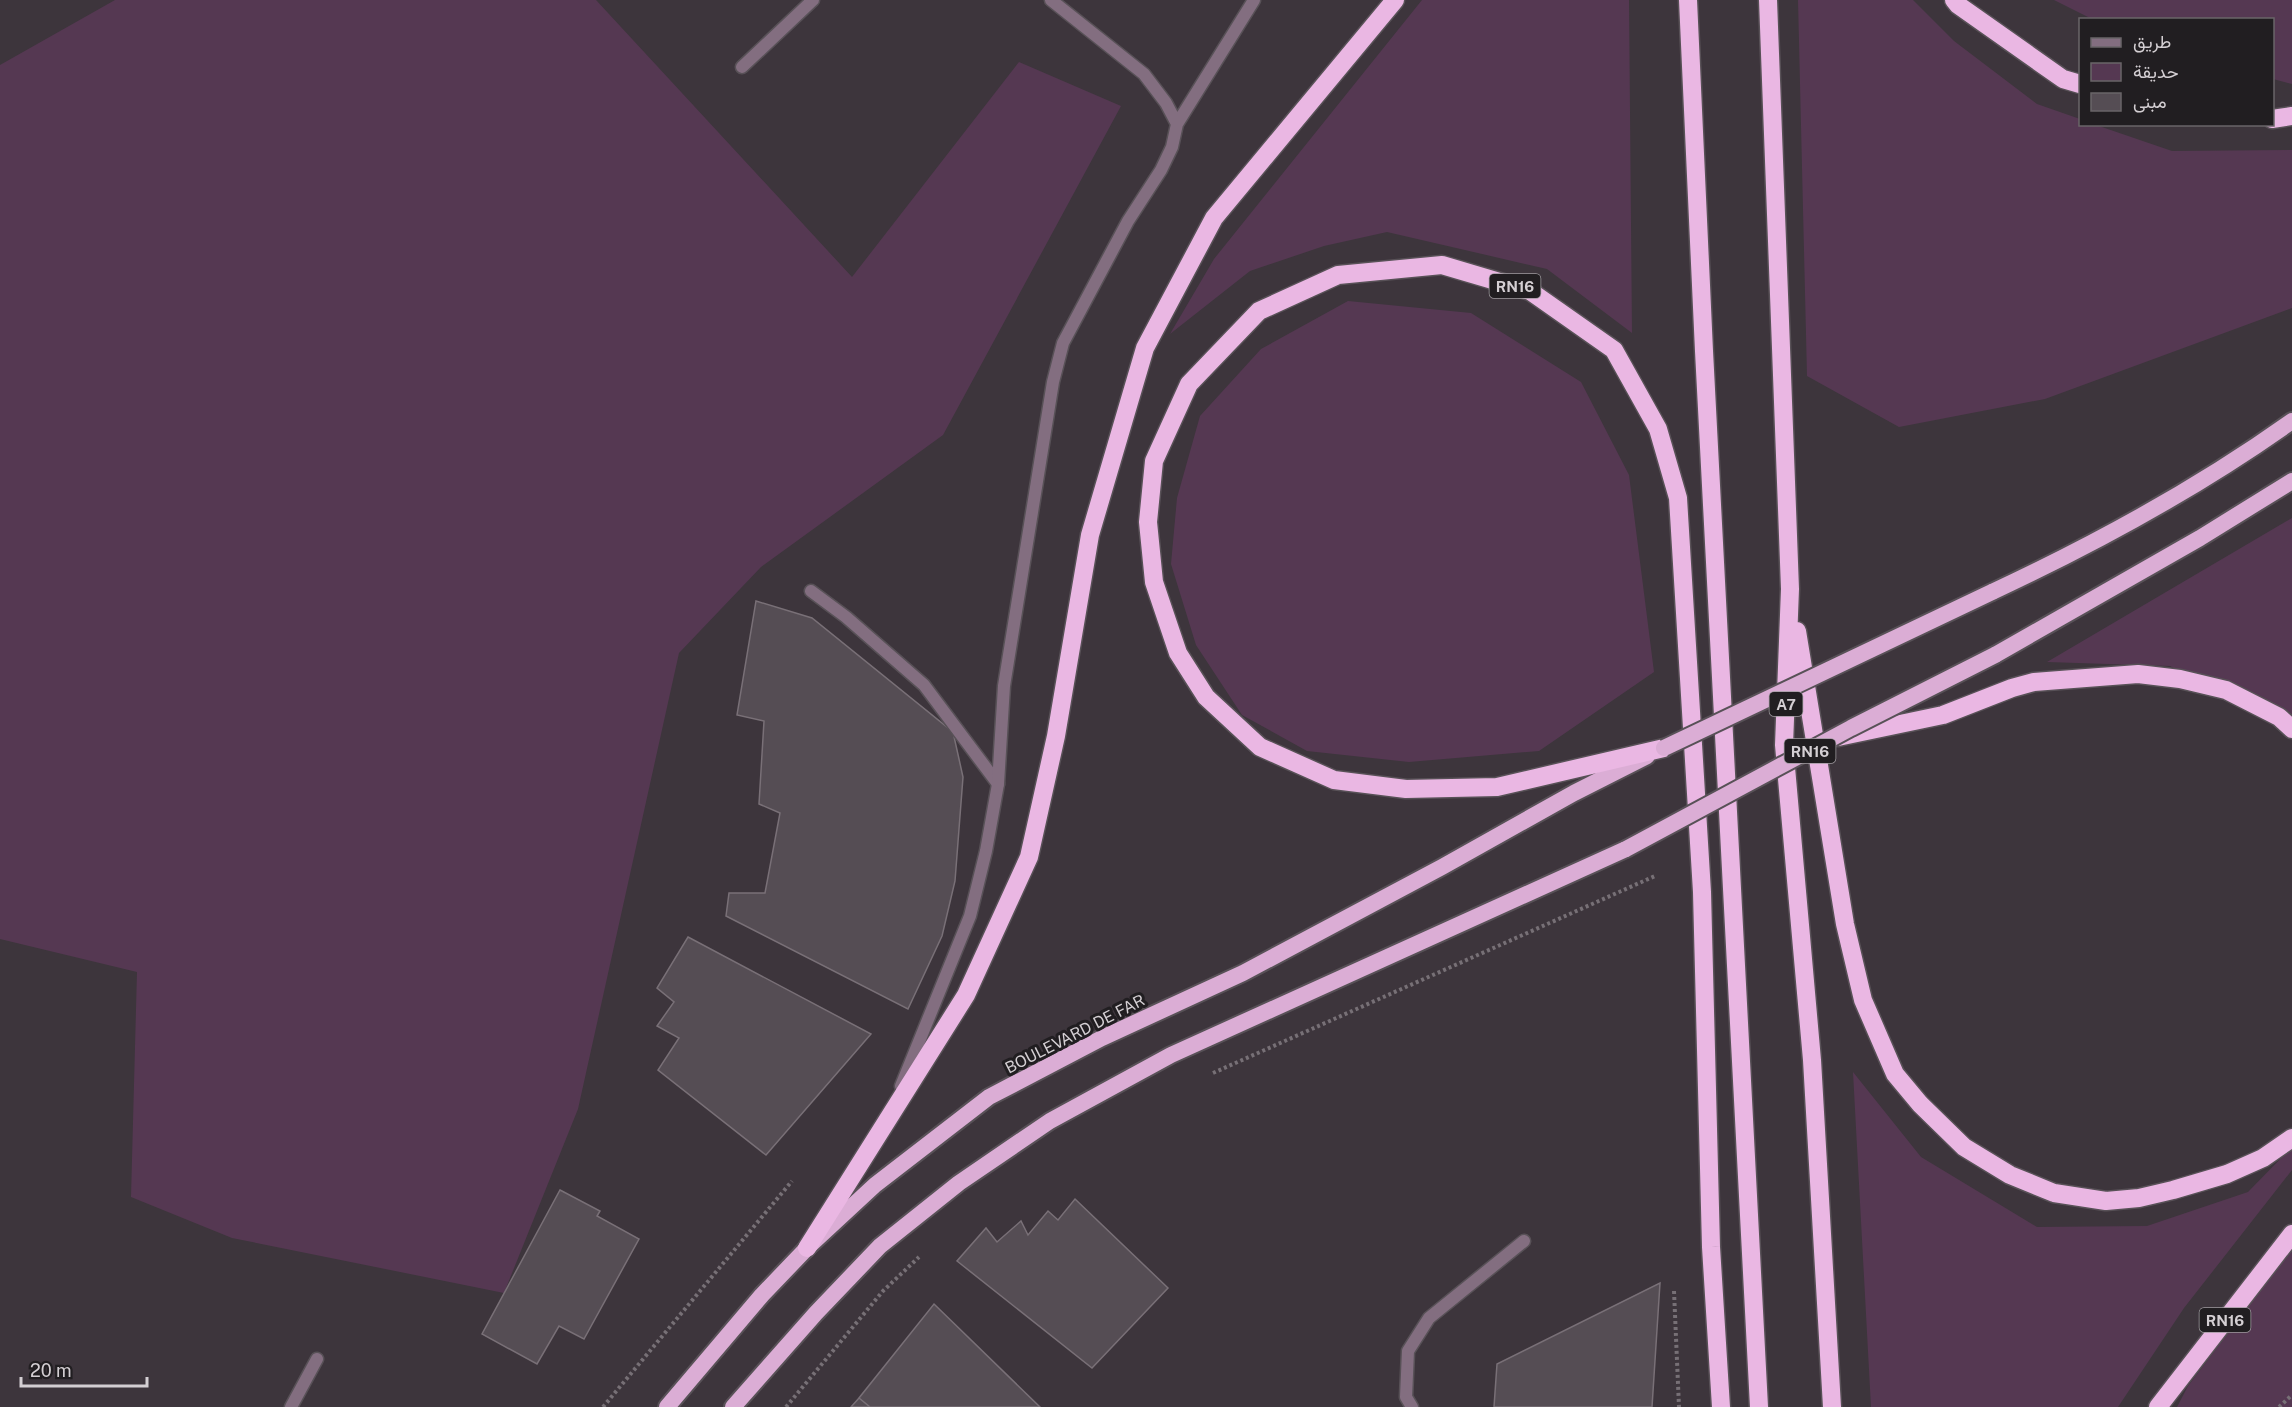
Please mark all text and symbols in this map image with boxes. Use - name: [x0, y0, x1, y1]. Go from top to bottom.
- legend: [2079, 18, 2274, 126]
- text: طريق: [2133, 31, 2171, 53]
- text: حديقة: [2133, 61, 2179, 82]
- text: مبنى: [2133, 91, 2167, 113]
- road number: RN16: [1490, 274, 1540, 298]
- road number: A7: [1770, 692, 1802, 716]
- road number: RN16: [1784, 739, 1836, 763]
- street label: BOULEVARD DE FAR: [1002, 991, 1148, 1077]
- road number: RN16: [2200, 1308, 2250, 1332]
- scale bar: [21, 1350, 147, 1388]
- text: 20 m: [30, 1360, 72, 1381]

